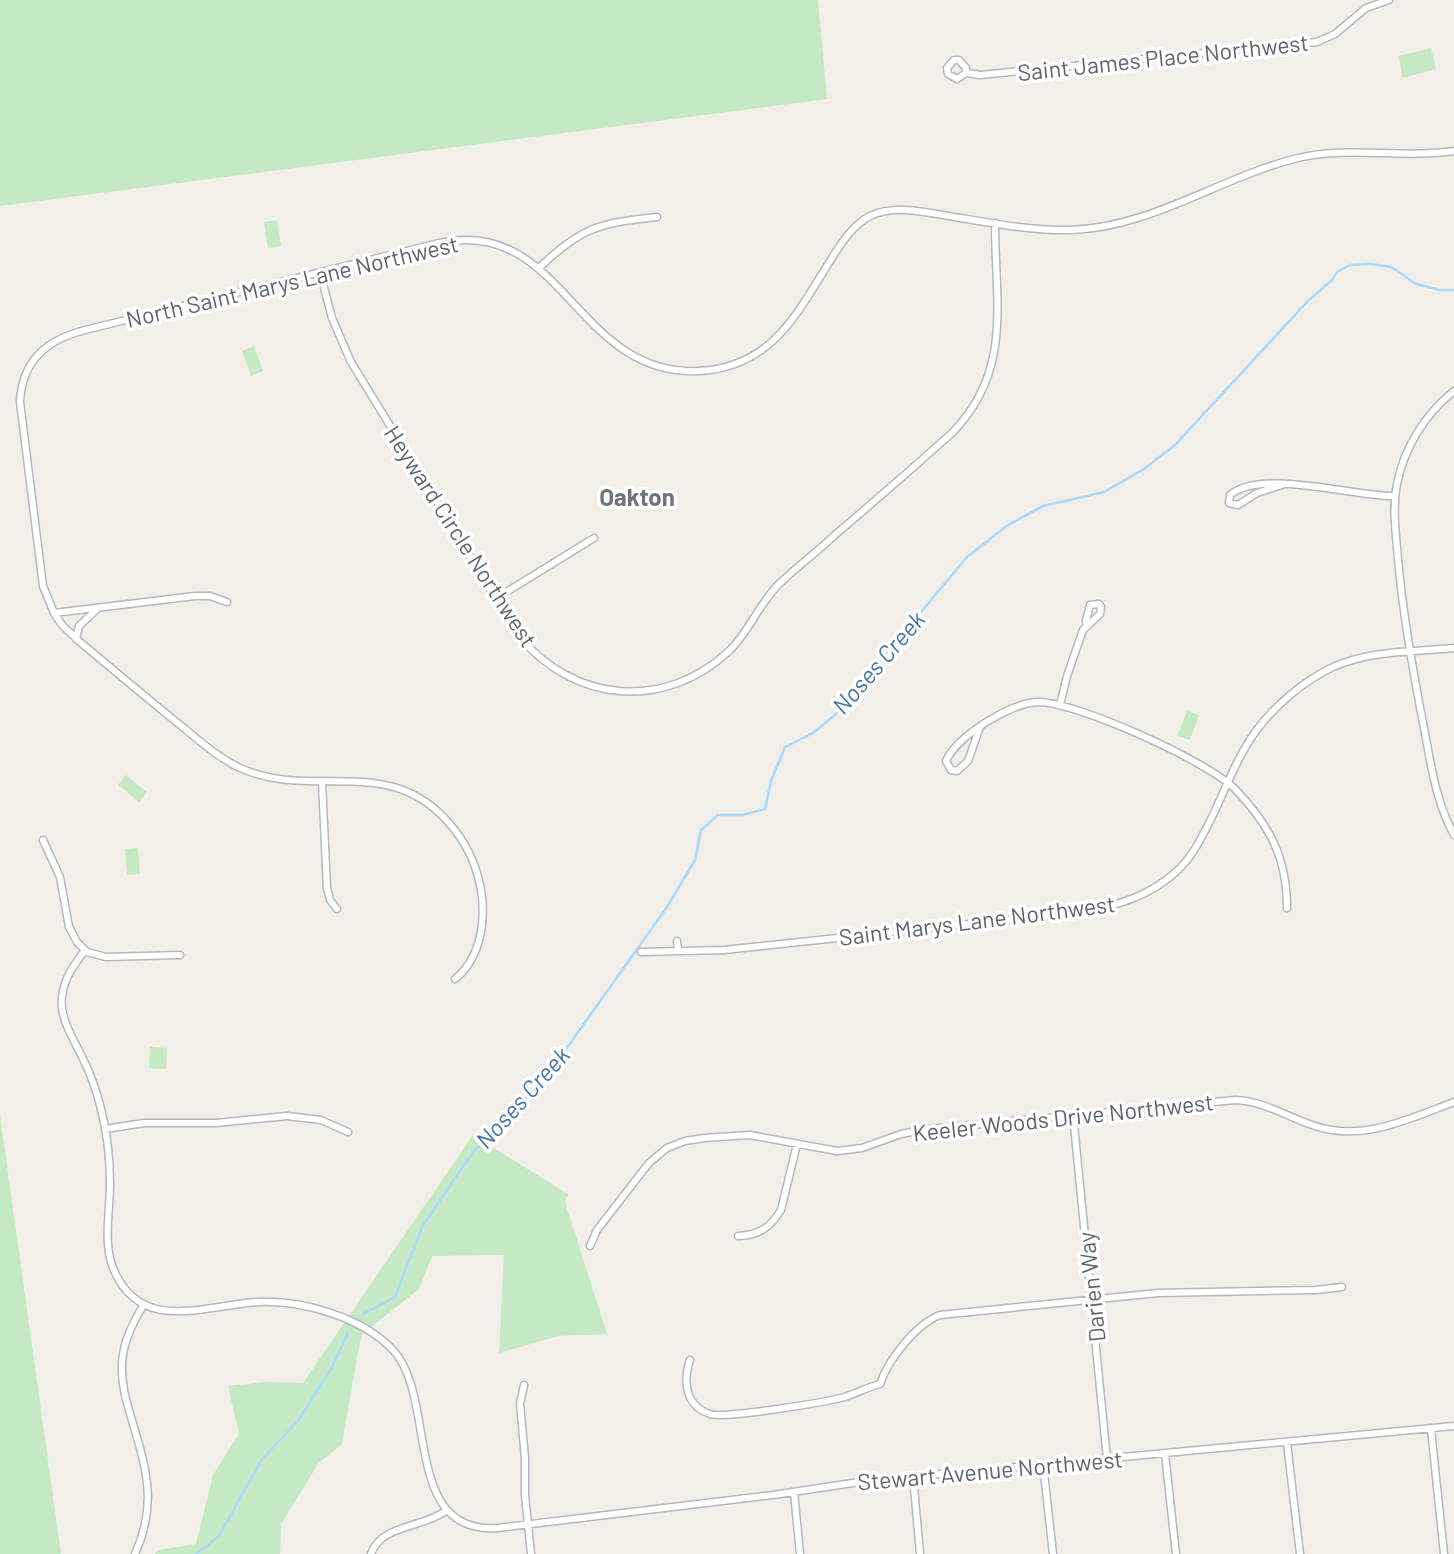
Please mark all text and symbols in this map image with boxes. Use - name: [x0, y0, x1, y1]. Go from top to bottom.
- street label: Saint James Place Northwest: [1016, 28, 1310, 86]
- street label: North Saint Marys Lane Northwest: [123, 229, 461, 333]
- street label: Heyward Circle Northwest: [379, 420, 543, 652]
- district label: Oakton: [599, 482, 675, 511]
- water label: Noses Creek: [826, 604, 931, 719]
- street label: Saint Marys Lane Northwest: [837, 889, 1117, 951]
- water label: Noses Creek: [469, 1040, 575, 1154]
- street label: Keeler Woods Drive Northwest: [911, 1087, 1215, 1147]
- street label: Darien Way: [1071, 1230, 1111, 1343]
- street label: Stewart Avenue Northwest: [856, 1444, 1124, 1496]

